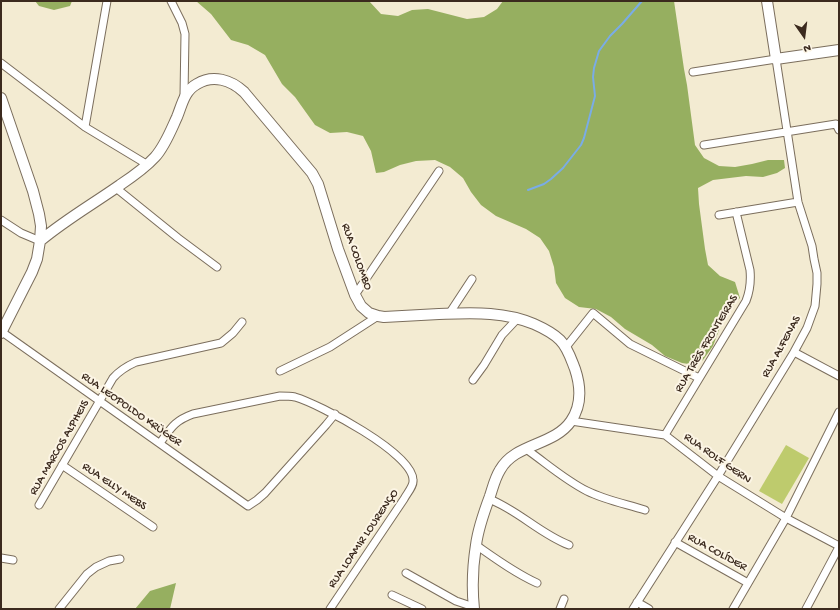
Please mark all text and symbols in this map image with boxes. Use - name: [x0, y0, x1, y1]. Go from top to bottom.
- north arrow: [784, 16, 824, 56]
- text: N: [802, 41, 812, 54]
- street label: RUA COLOMBO: [337, 222, 375, 292]
- street label: RUA TRÊS FRONTEIRAS: [672, 293, 742, 395]
- street label: RUA ALFENAS: [759, 313, 805, 381]
- street label: RUA LEOPOLDO KRÜGER: [78, 370, 184, 450]
- street label: RUA MARCOS ALPHEIS: [27, 398, 93, 498]
- street label: RUA ROLF GERN: [680, 430, 754, 488]
- street label: RUA ELLY MEBS: [79, 460, 149, 514]
- street label: RUA LOAMIR LOURENÇO: [326, 487, 402, 591]
- street label: RUA COLÍDER: [685, 531, 749, 575]

